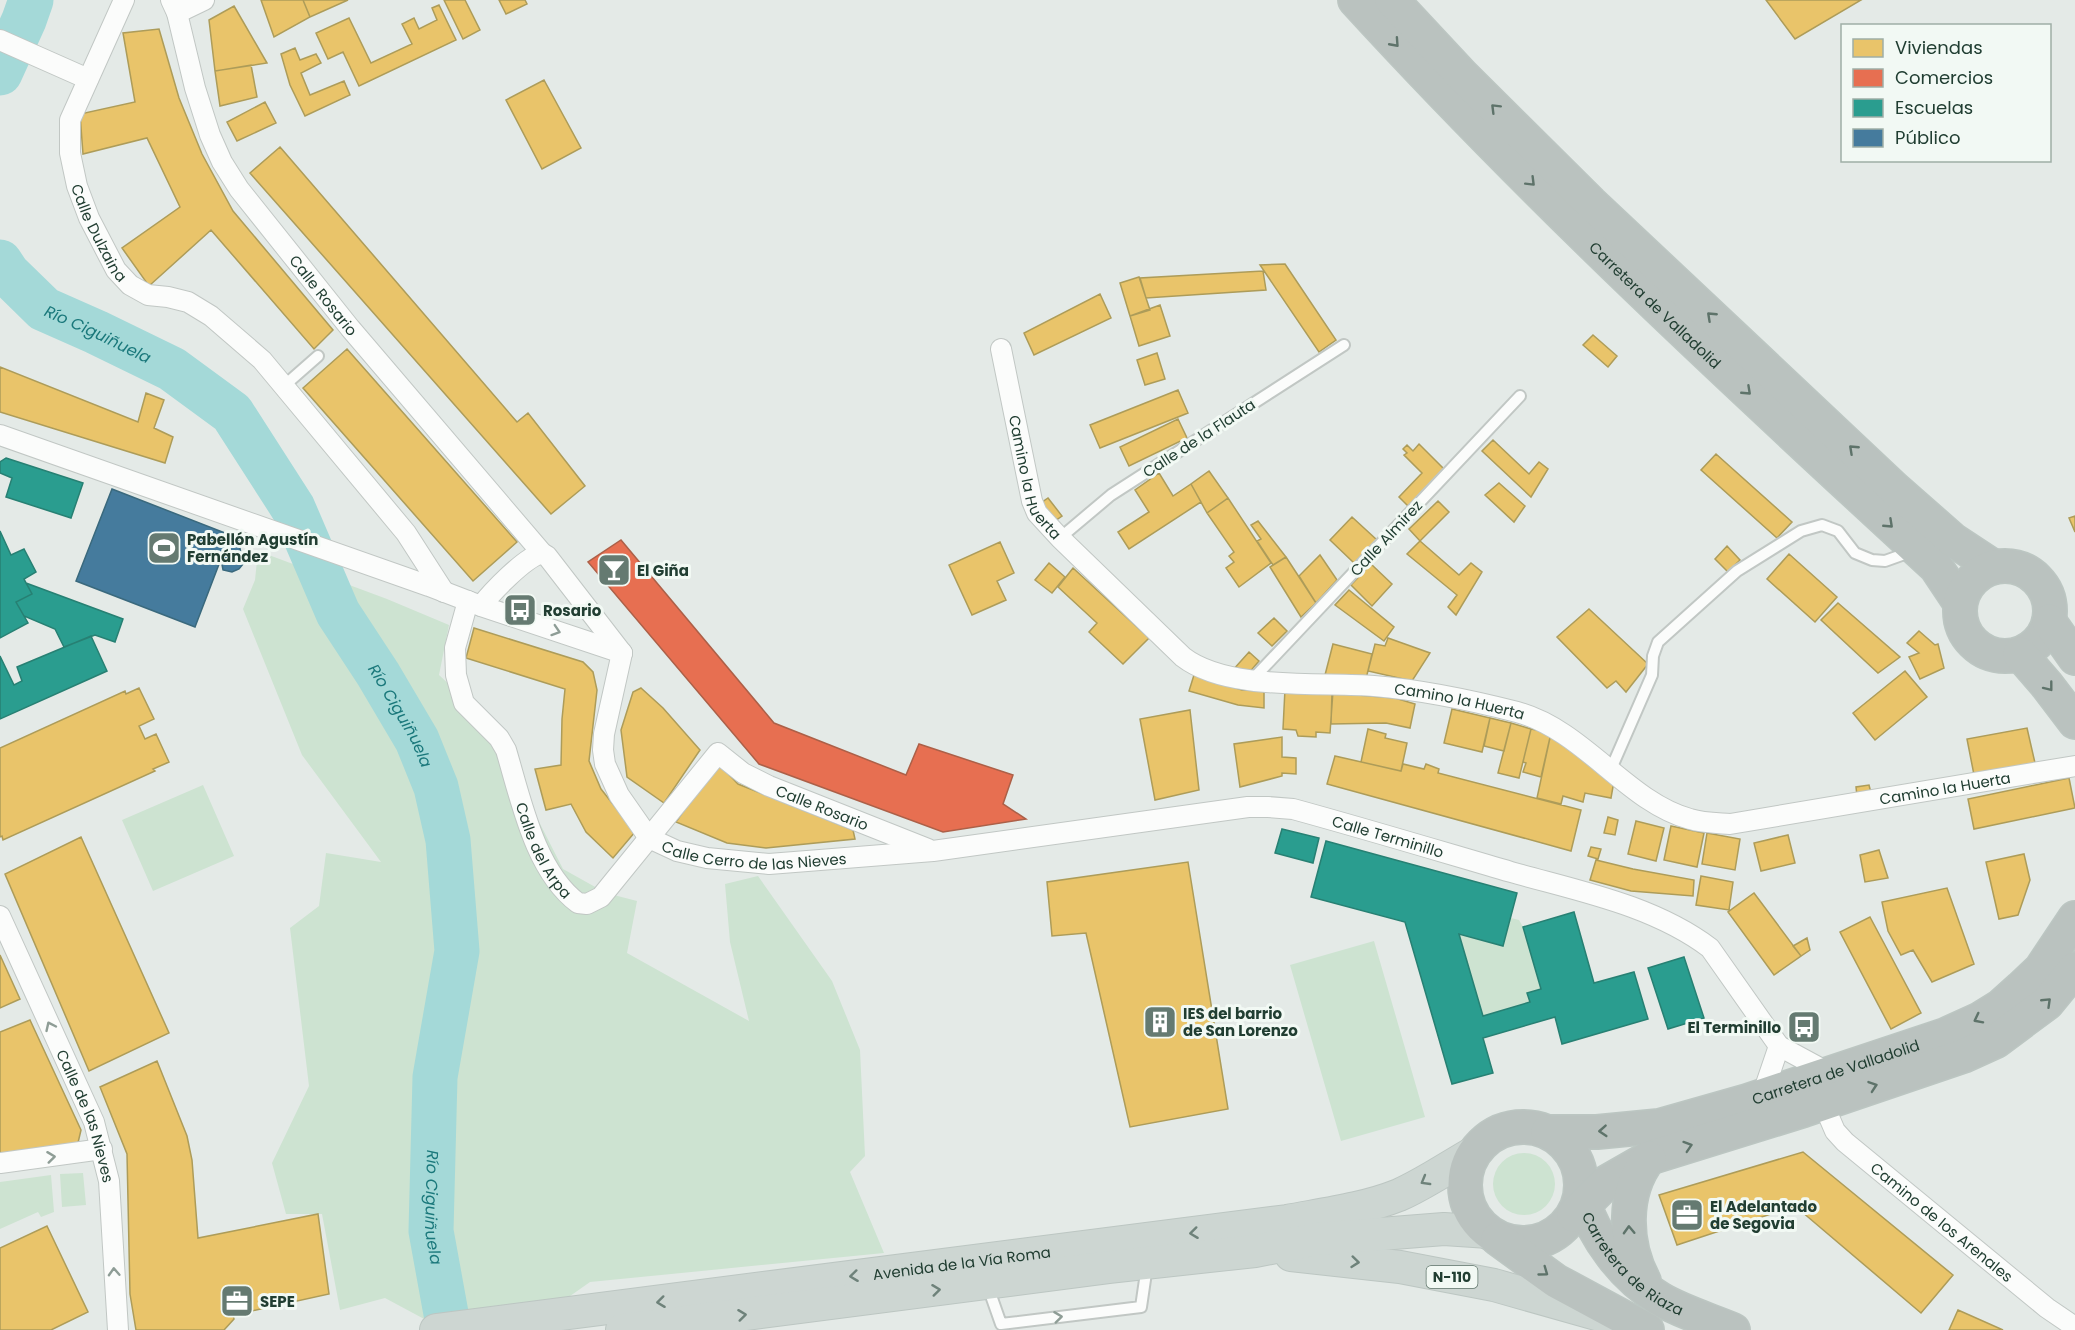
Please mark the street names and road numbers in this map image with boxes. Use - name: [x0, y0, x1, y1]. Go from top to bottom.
- street label: Calle Dulzaina: [67, 181, 132, 286]
- street label: Carretera de Valladolid: [1585, 236, 1726, 373]
- street label: Calle Rosario: [285, 250, 362, 340]
- street label: Calle de la Flauta: [1139, 394, 1259, 482]
- street label: Camino la Huerta: [1004, 413, 1066, 544]
- street label: Calle Almirez: [1345, 495, 1427, 581]
- street label: Camino la Huerta: [1393, 678, 1527, 724]
- street label: Camino la Huerta: [1878, 767, 2012, 809]
- street label: Calle Rosario: [773, 779, 872, 835]
- street label: Calle del Arpa: [511, 800, 577, 903]
- street label: Calle Terminillo: [1330, 810, 1446, 862]
- street label: Calle Cerro de las Nieves: [658, 835, 847, 875]
- street label: Carretera de Valladolid: [1749, 1034, 1922, 1109]
- street label: Calle de las Nieves: [52, 1046, 119, 1185]
- street label: Camino de los Arenales: [1867, 1157, 2018, 1287]
- street label: Carretera de Riaza: [1577, 1208, 1687, 1320]
- street label: Avenida de la Vía Roma: [872, 1241, 1052, 1284]
- road number: N-110: [1426, 1266, 1478, 1288]

